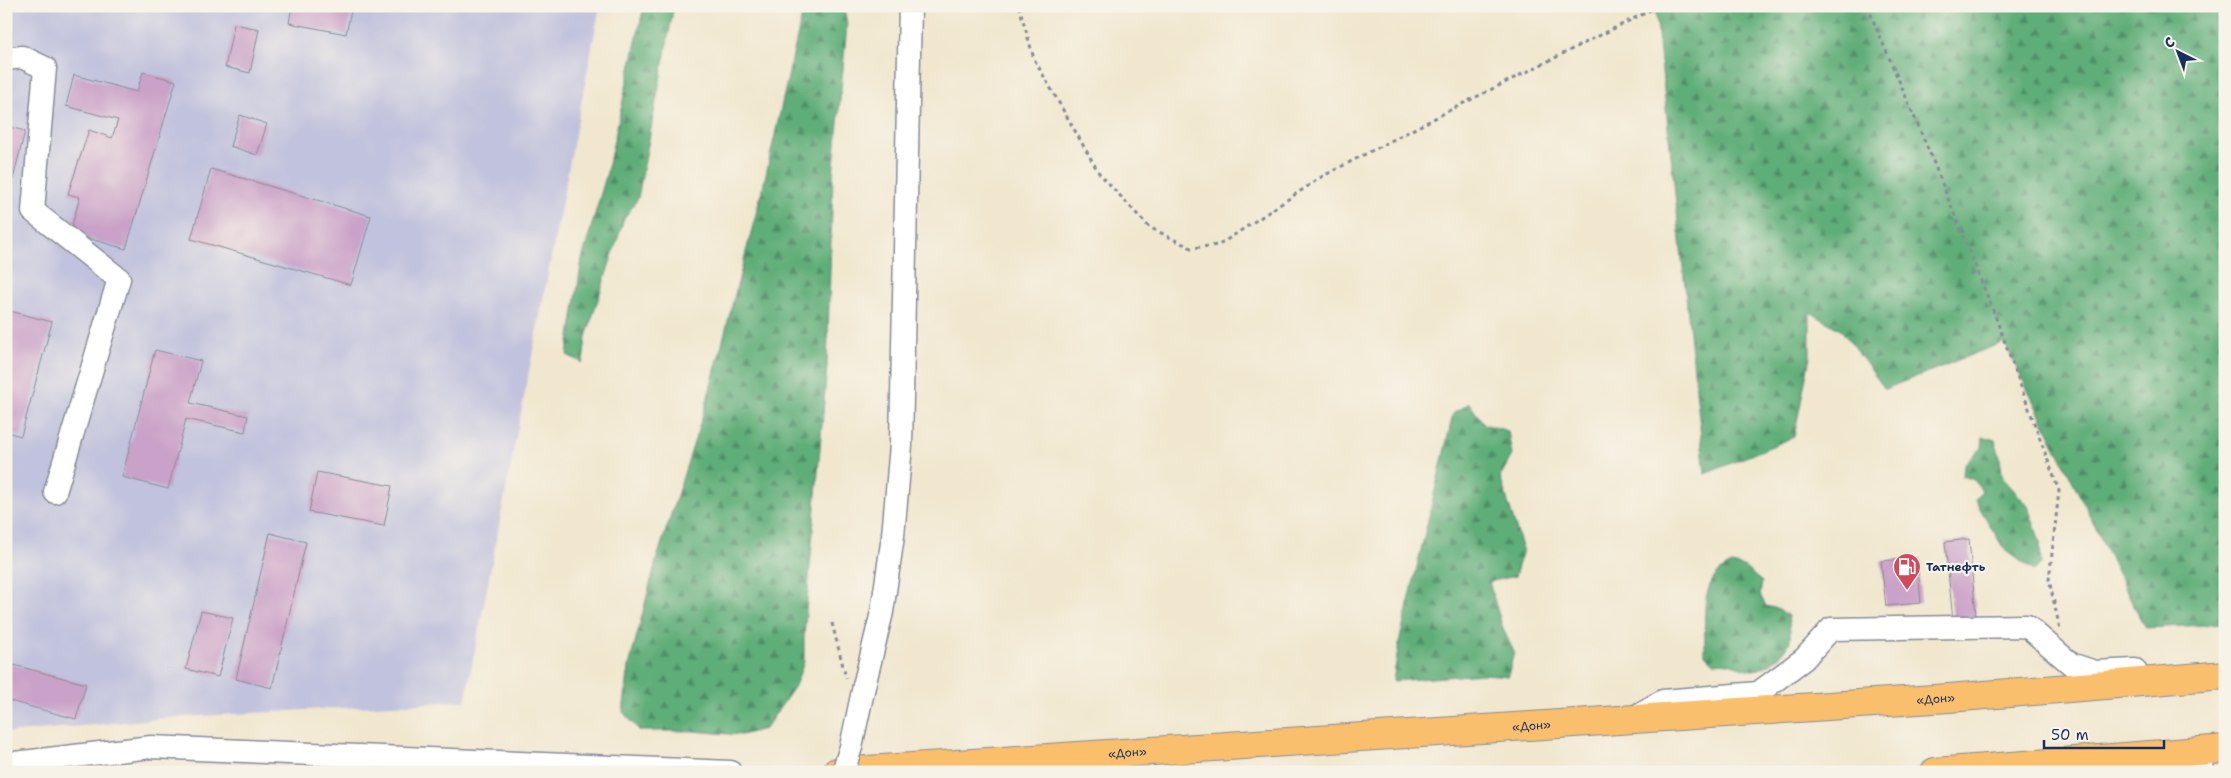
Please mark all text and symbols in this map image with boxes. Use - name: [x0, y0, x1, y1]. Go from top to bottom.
- north arrow: [2154, 28, 2204, 78]
- text: С: [2160, 33, 2179, 52]
- fuel station icon: Татнефть: [1892, 552, 1922, 591]
- place label: Татнефть: [1926, 559, 1986, 575]
- street label: «Дон»: [1916, 690, 1956, 708]
- street label: «Дон»: [1512, 717, 1552, 735]
- scale bar: [2044, 718, 2164, 750]
- text: 50 m: [2051, 725, 2089, 745]
- street label: «Дон»: [1108, 743, 1147, 762]

